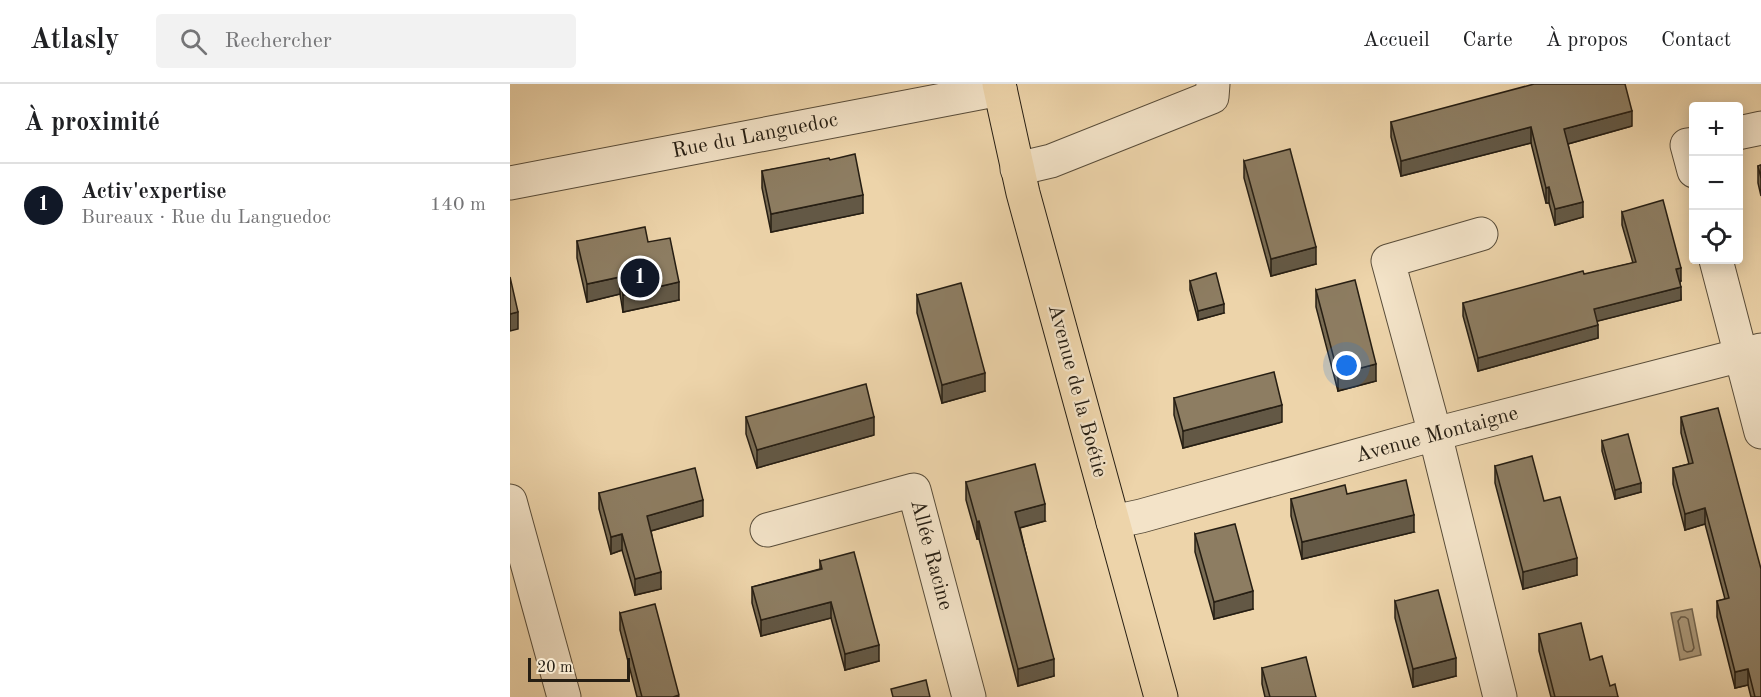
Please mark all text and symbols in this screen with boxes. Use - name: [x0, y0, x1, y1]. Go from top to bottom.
- search box: [156, 14, 576, 68]
- icon: search: [177, 25, 210, 58]
- text: Atlasly: [30, 27, 120, 55]
- text: Rechercher: [225, 30, 332, 52]
- text: Accueil: [1363, 30, 1430, 51]
- text: Carte: [1463, 30, 1513, 51]
- text: À propos: [1546, 30, 1628, 51]
- text: Contact: [1661, 30, 1731, 51]
- map controls: [1689, 102, 1743, 264]
- button: +: [1689, 102, 1743, 156]
- text: À proximité: [24, 110, 160, 136]
- street label: Rue du Languedoc: [670, 110, 840, 162]
- button: −: [1689, 156, 1743, 210]
- text: Activ'expertise: [81, 181, 227, 203]
- text: 1: [38, 195, 49, 215]
- text: 140 m: [430, 195, 486, 215]
- text: Bureaux · Rue du Languedoc: [81, 208, 331, 228]
- button: locate: [1689, 210, 1743, 264]
- pin: 1: [620, 256, 660, 300]
- street label: Avenue de la Boétie: [1044, 302, 1110, 480]
- your location: [1332, 351, 1361, 380]
- street label: Avenue Montaigne: [1353, 403, 1521, 467]
- street label: Allée Racine: [906, 497, 956, 613]
- scale bar: [528, 655, 630, 682]
- text: 20 m: [537, 660, 573, 676]

